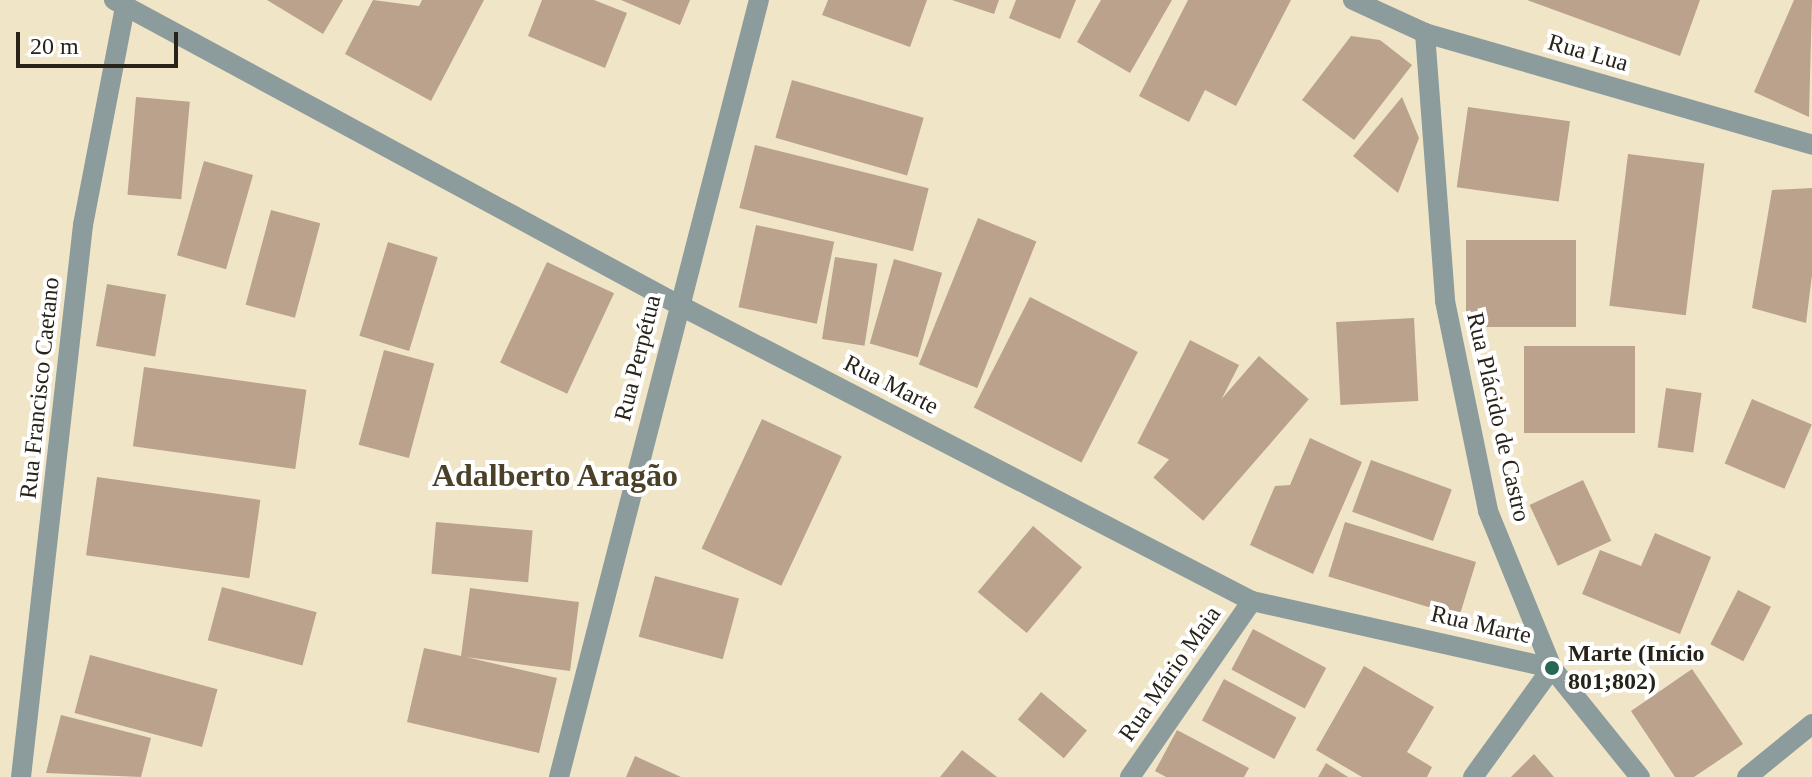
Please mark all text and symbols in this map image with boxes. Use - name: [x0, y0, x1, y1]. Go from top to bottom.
- scale bar: [20, 16, 182, 66]
- street label: Rua Lua: [1545, 28, 1631, 78]
- text: 20 m: [30, 33, 79, 59]
- street label: Rua Francisco Caetano: [14, 276, 66, 500]
- street label: Rua Perpétua: [608, 292, 668, 424]
- street label: Rua Plácido de Castro: [1460, 310, 1536, 524]
- street label: Rua Marte: [839, 349, 943, 421]
- district label: Adalberto Aragão: [431, 456, 679, 494]
- street label: Rua Marte: [1428, 600, 1534, 650]
- street label: Rua Mário Maia: [1113, 601, 1227, 747]
- place label: Marte (Início 801;802): [1568, 640, 1705, 696]
- marker: Marte (Início 801;802): [1543, 659, 1561, 677]

